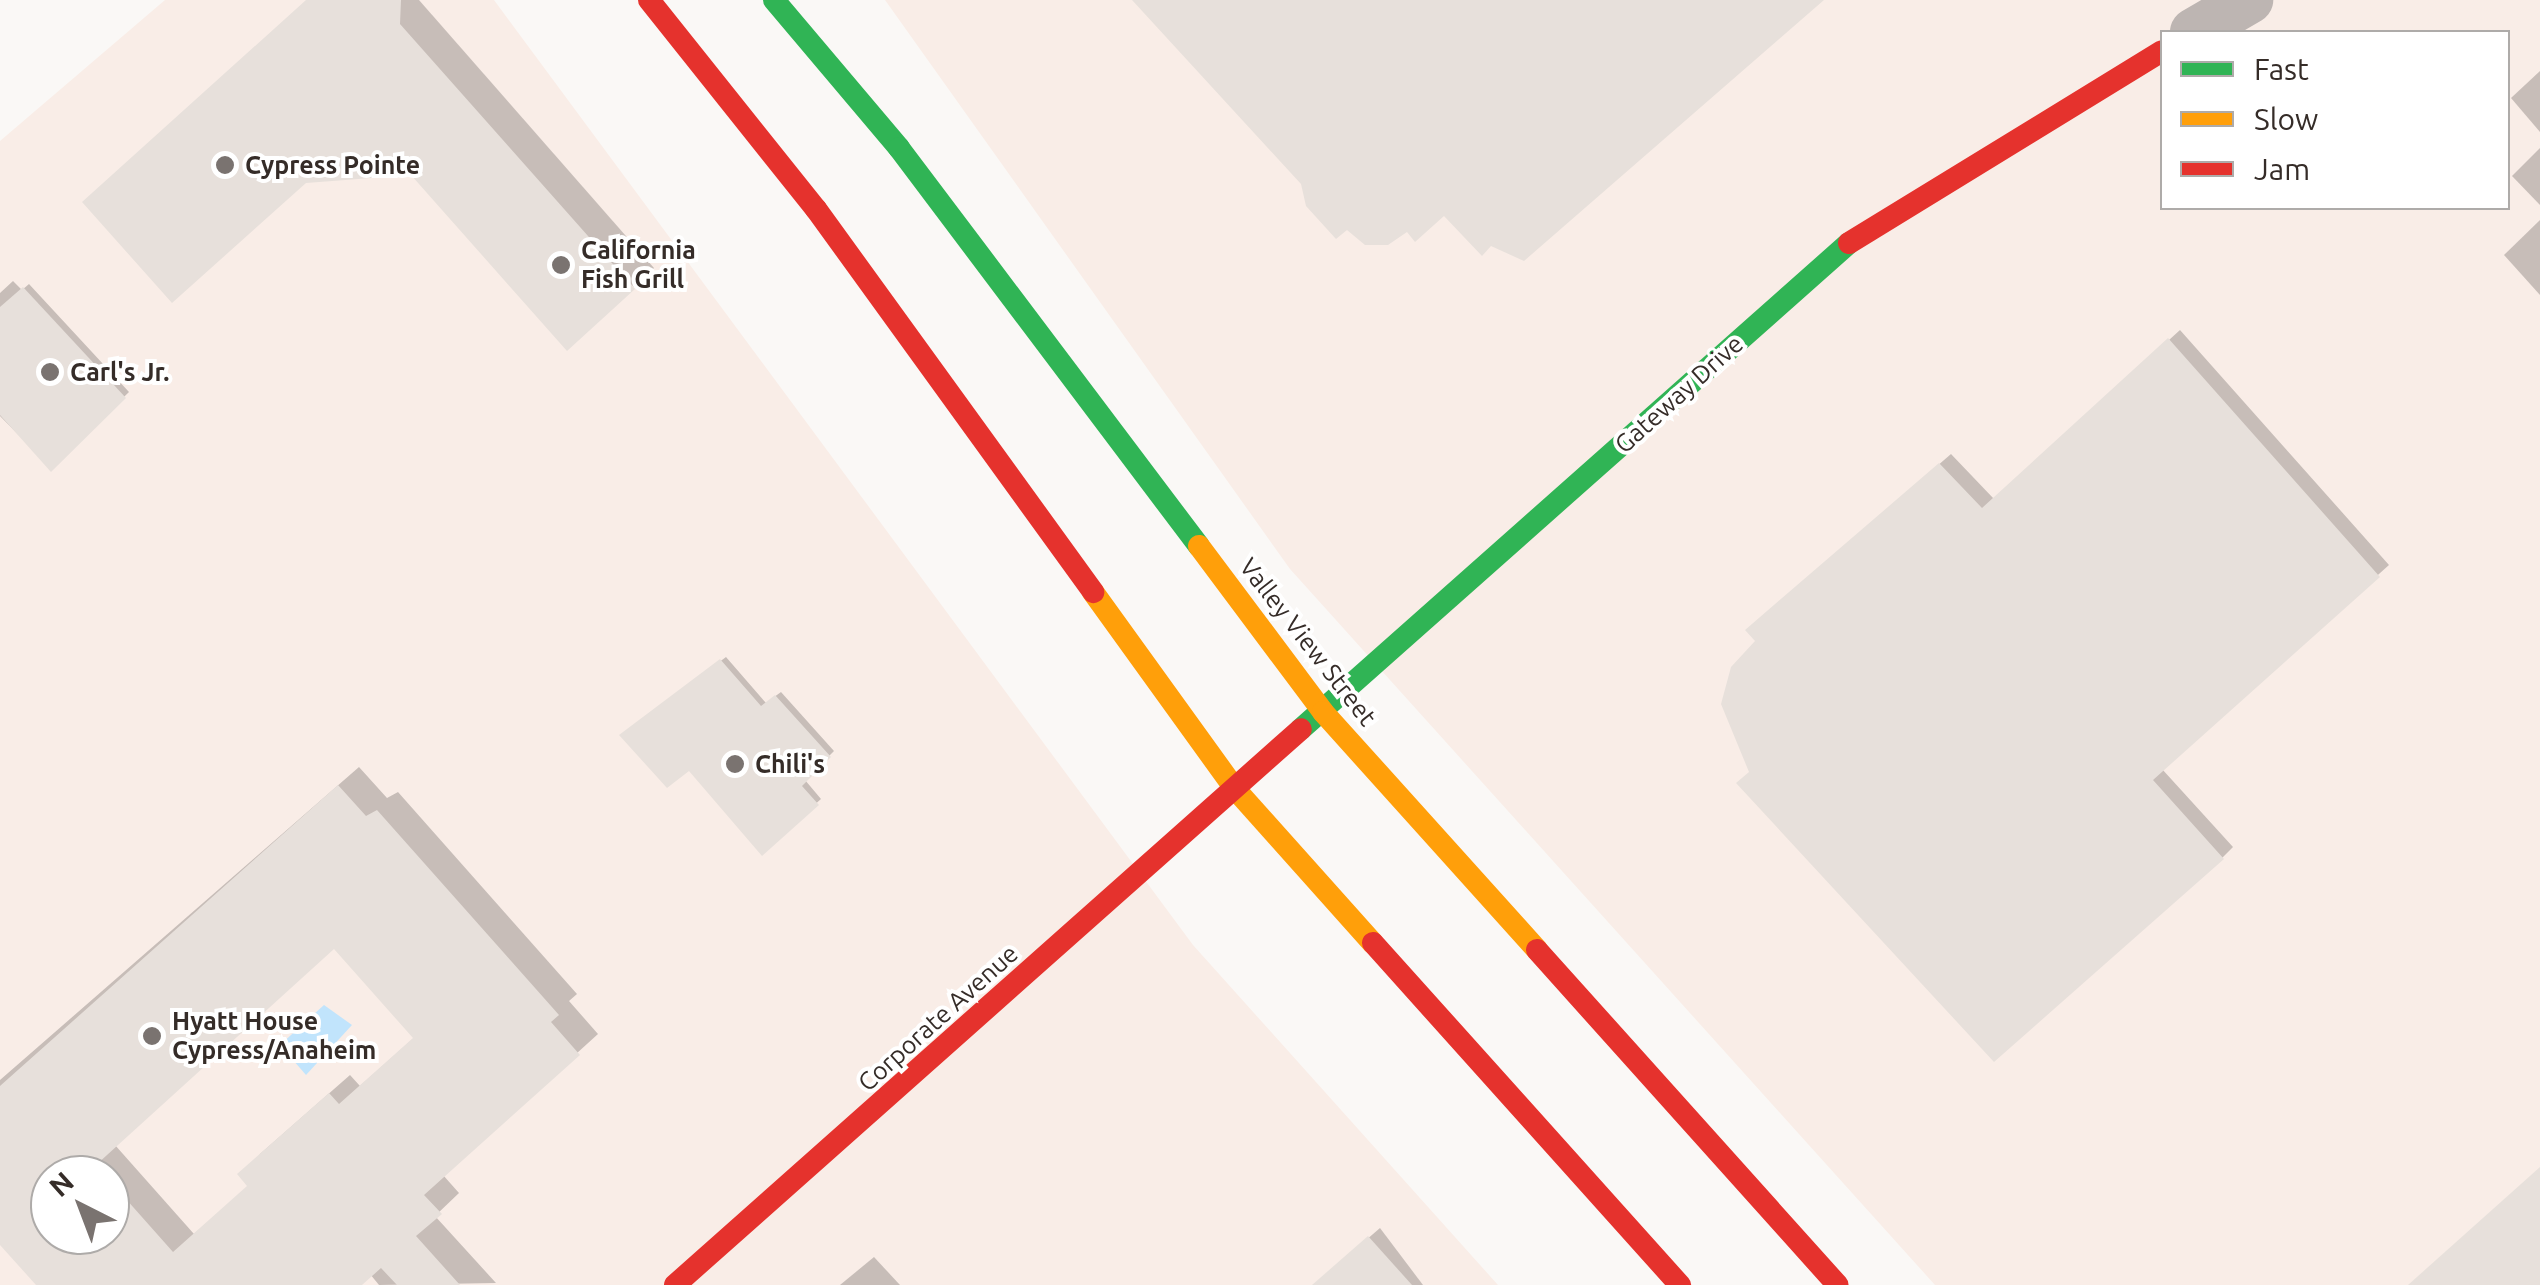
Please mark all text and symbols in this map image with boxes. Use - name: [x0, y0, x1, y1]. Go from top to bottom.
- legend: [2160, 30, 2510, 210]
- text: Fast: [2254, 52, 2309, 86]
- text: Slow: [2254, 102, 2318, 136]
- place label: Cypress Pointe: [245, 150, 420, 180]
- text: Jam: [2254, 152, 2310, 186]
- marker: Cypress Pointe: [214, 154, 236, 176]
- place label: California Fish Grill: [581, 236, 696, 295]
- marker: California Fish Grill: [550, 254, 572, 276]
- street label: Gateway Drive: [1609, 329, 1749, 459]
- place label: Carl's Jr.: [70, 357, 169, 387]
- marker: Carl's Jr.: [39, 361, 61, 383]
- street label: Valley View Street: [1233, 552, 1383, 732]
- place label: Chili's: [755, 749, 825, 779]
- marker: Chili's: [724, 753, 746, 775]
- street label: Corporate Avenue: [852, 938, 1024, 1098]
- place label: Hyatt House Cypress/Anaheim: [172, 1007, 376, 1066]
- marker: Hyatt House Cypress/Anaheim: [141, 1025, 163, 1047]
- north arrow: [30, 1155, 130, 1255]
- text: N: [43, 1165, 79, 1202]

